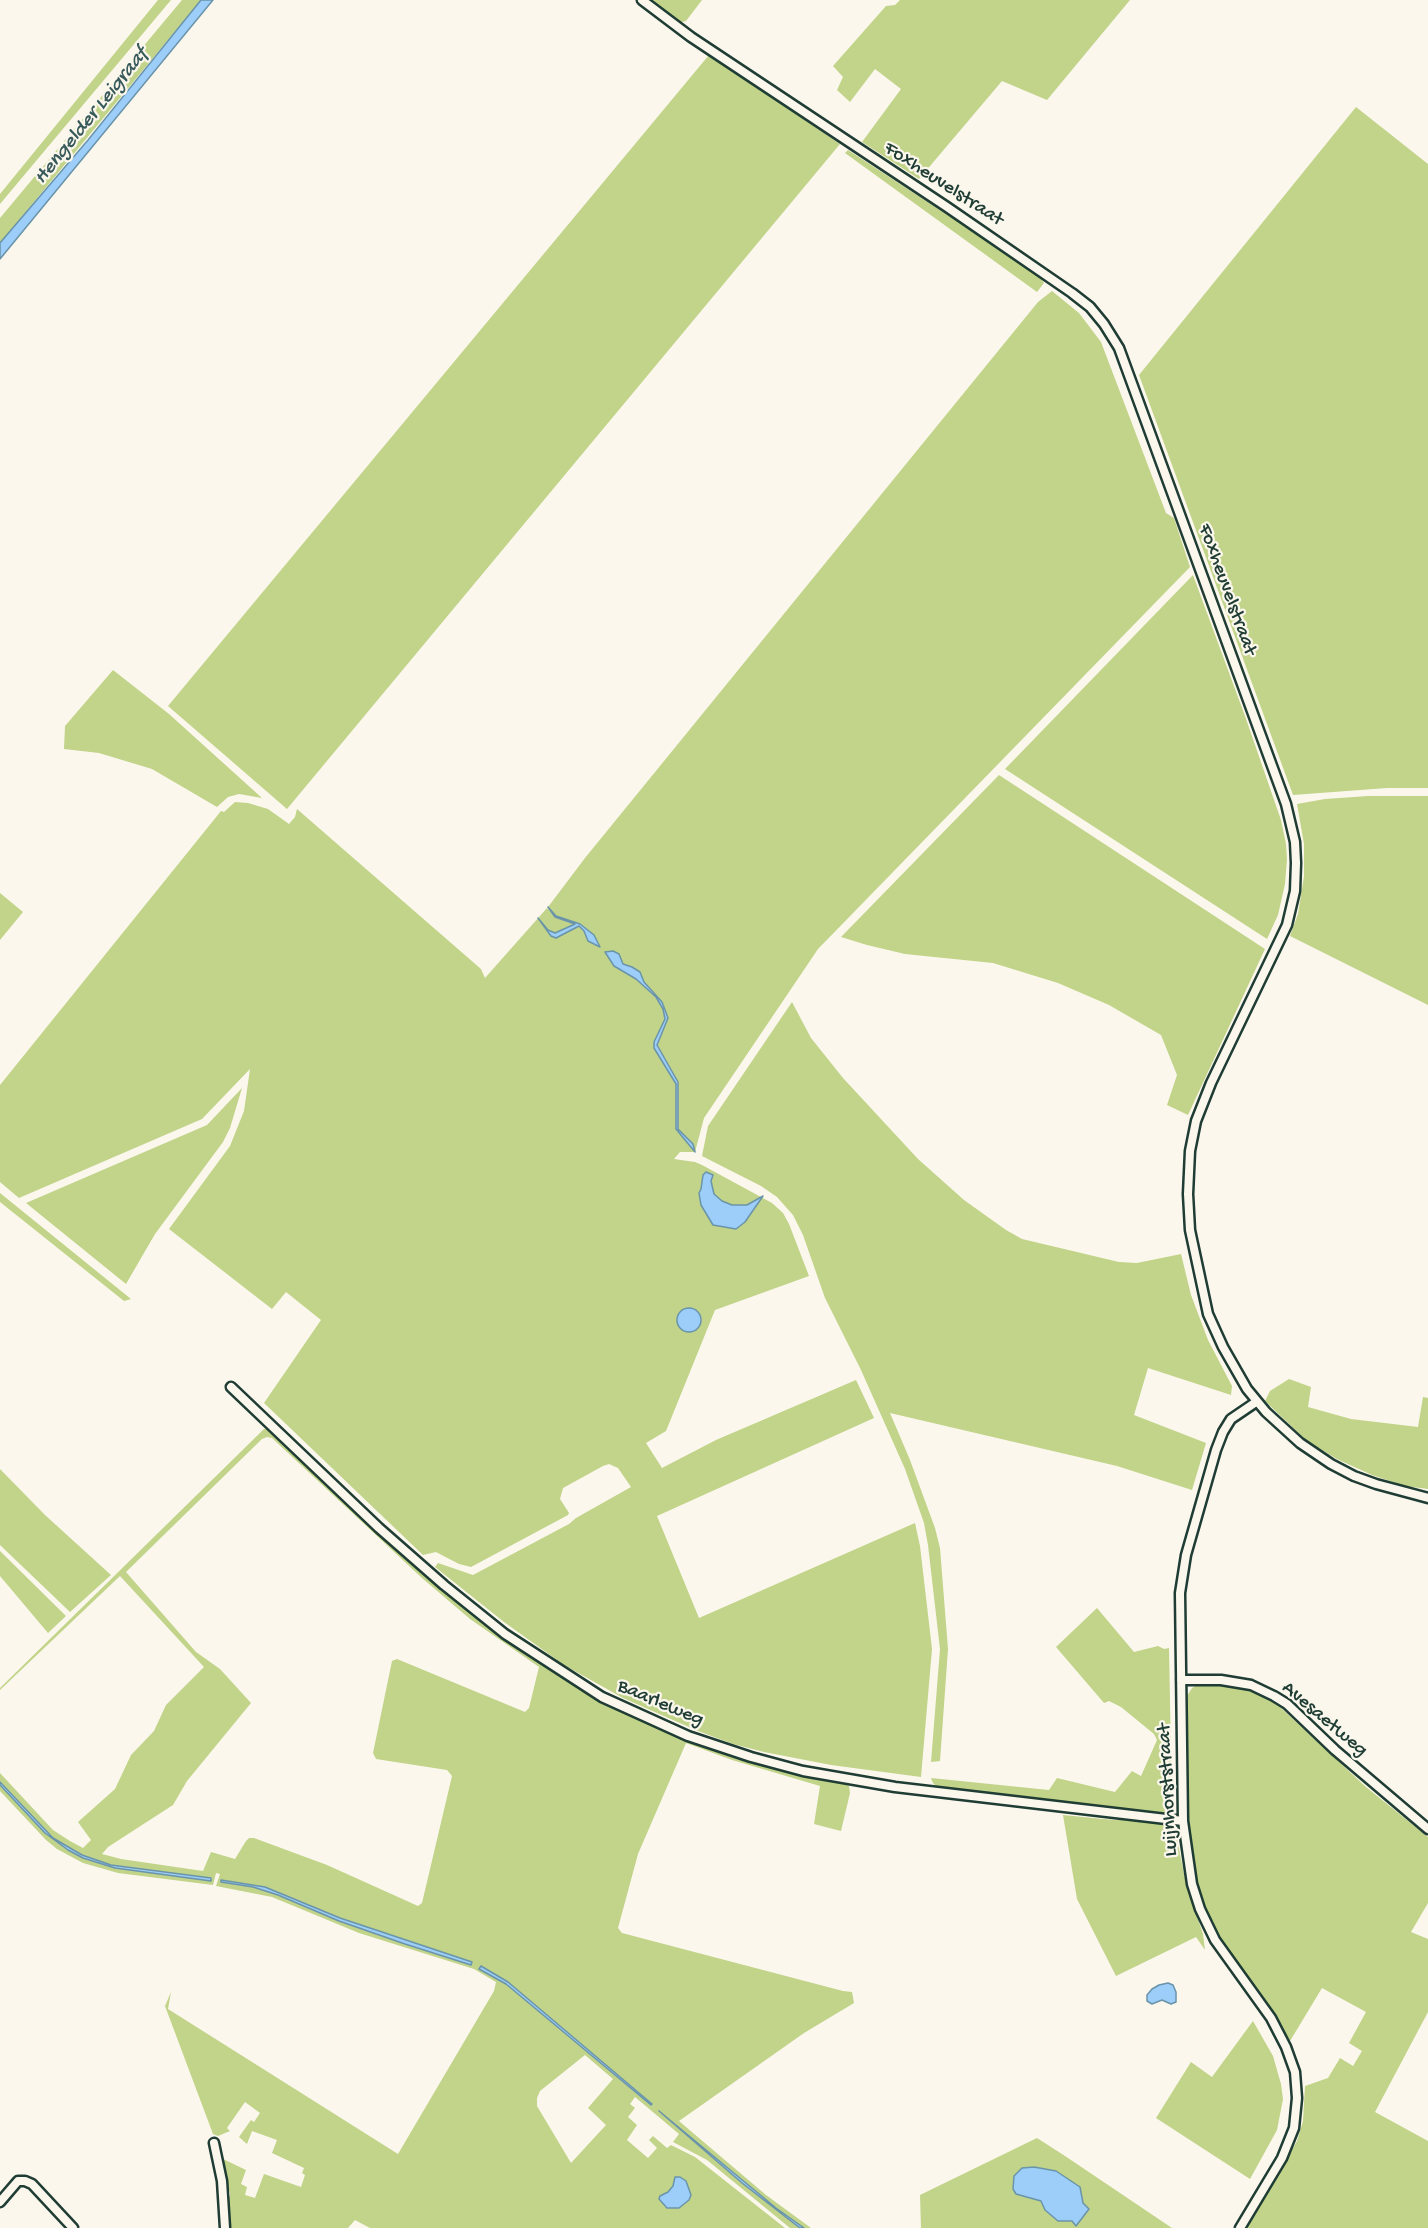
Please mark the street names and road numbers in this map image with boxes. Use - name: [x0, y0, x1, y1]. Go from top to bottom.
- street label: Foxheuvelstraat: [879, 137, 1007, 233]
- street label: Foxheuvelstraat: [1191, 521, 1261, 659]
- street label: Baarleweg: [613, 1675, 707, 1733]
- street label: Avesaetweg: [1276, 1677, 1372, 1763]
- street label: Luijnhorststraat: [1154, 1723, 1184, 1857]

